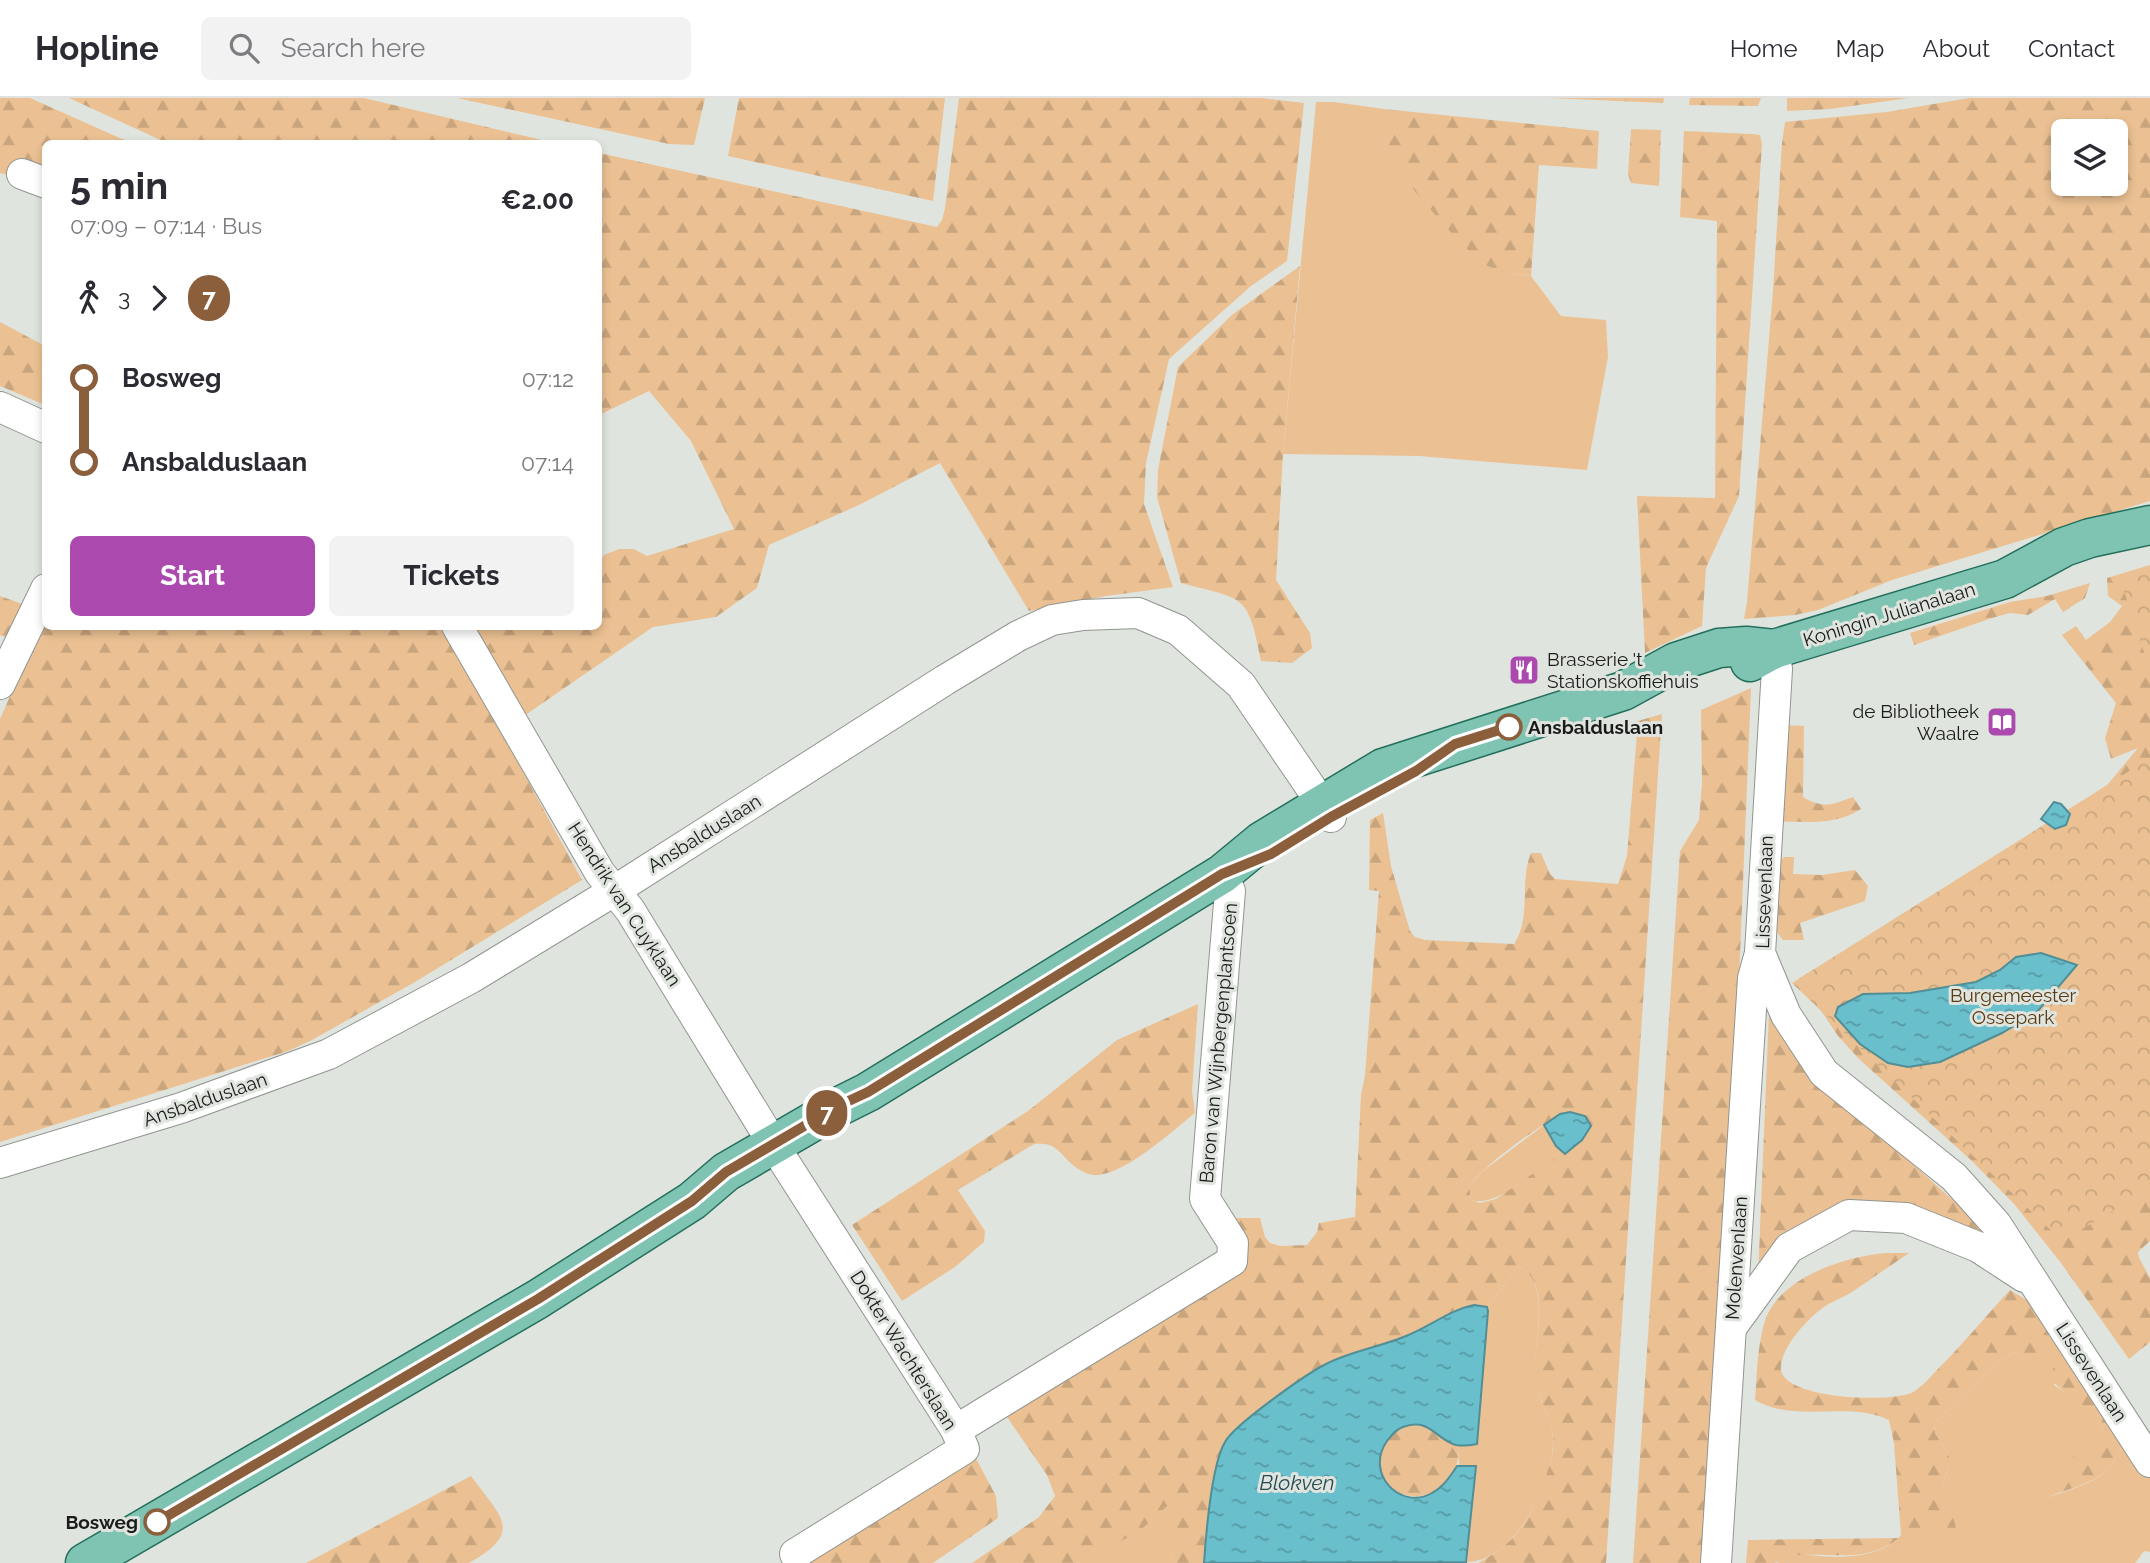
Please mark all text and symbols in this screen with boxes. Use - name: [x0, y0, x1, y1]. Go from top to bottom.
- search box: [201, 17, 691, 80]
- text: Hopline: [35, 29, 159, 68]
- icon: search: [225, 29, 263, 67]
- text: Search here: [281, 33, 425, 63]
- text: Home: [1730, 34, 1798, 63]
- text: Map: [1836, 34, 1884, 63]
- text: About: [1922, 34, 1990, 63]
- text: Contact: [2028, 34, 2115, 63]
- map controls: [2051, 119, 2128, 196]
- button: layers: [2051, 119, 2128, 196]
- text: 5 min: [70, 163, 168, 208]
- text: €2.00: [501, 185, 574, 215]
- text: 07:09 – 07:14 · Bus: [70, 212, 262, 239]
- icon: walk: [70, 279, 108, 317]
- icon: forward: [140, 279, 178, 317]
- text: 7: [202, 283, 216, 312]
- text: 3: [118, 284, 130, 311]
- text: Bosweg: [122, 363, 221, 393]
- text: 07:12: [522, 365, 574, 392]
- text: Ansbalduslaan: [122, 447, 307, 477]
- text: 07:14: [521, 449, 574, 476]
- button: Start: [70, 536, 315, 616]
- button: Tickets: [329, 536, 574, 616]
- street label: Koningin Julianalaan: [1800, 577, 1978, 651]
- place label: Brasserie 't Stationskoffiehuis: [1547, 648, 1699, 692]
- restaurant icon: Brasserie 't Stationskoffiehuis: [1507, 653, 1541, 687]
- place label: de Bibliotheek Waalre: [1852, 700, 1979, 744]
- library icon: de Bibliotheek Waalre: [1985, 705, 2019, 739]
- marker: Ansbalduslaan: [1496, 714, 1522, 740]
- place label: Ansbalduslaan: [1528, 716, 1663, 738]
- street label: Ansbalduslaan: [643, 789, 765, 877]
- street label: Hendrik van Cuyklaan: [564, 818, 686, 990]
- street label: Lissevenlaan: [1751, 835, 1777, 949]
- street label: Baron van Wijnbergenplantsoen: [1195, 902, 1241, 1184]
- park label: Burgemeester Ossepark: [1950, 984, 2076, 1028]
- street label: Ansbalduslaan: [140, 1068, 270, 1130]
- line badge: 7: [804, 1090, 850, 1136]
- text: 7: [820, 1098, 834, 1127]
- street label: Molenvenlaan: [1721, 1195, 1751, 1321]
- street label: Dokter Wachterslaan: [846, 1266, 962, 1434]
- street label: Lissevenlaan: [2052, 1318, 2132, 1426]
- water label: Blokven: [1259, 1470, 1335, 1495]
- marker: Bosweg: [144, 1509, 170, 1535]
- place label: Bosweg: [65, 1511, 138, 1533]

